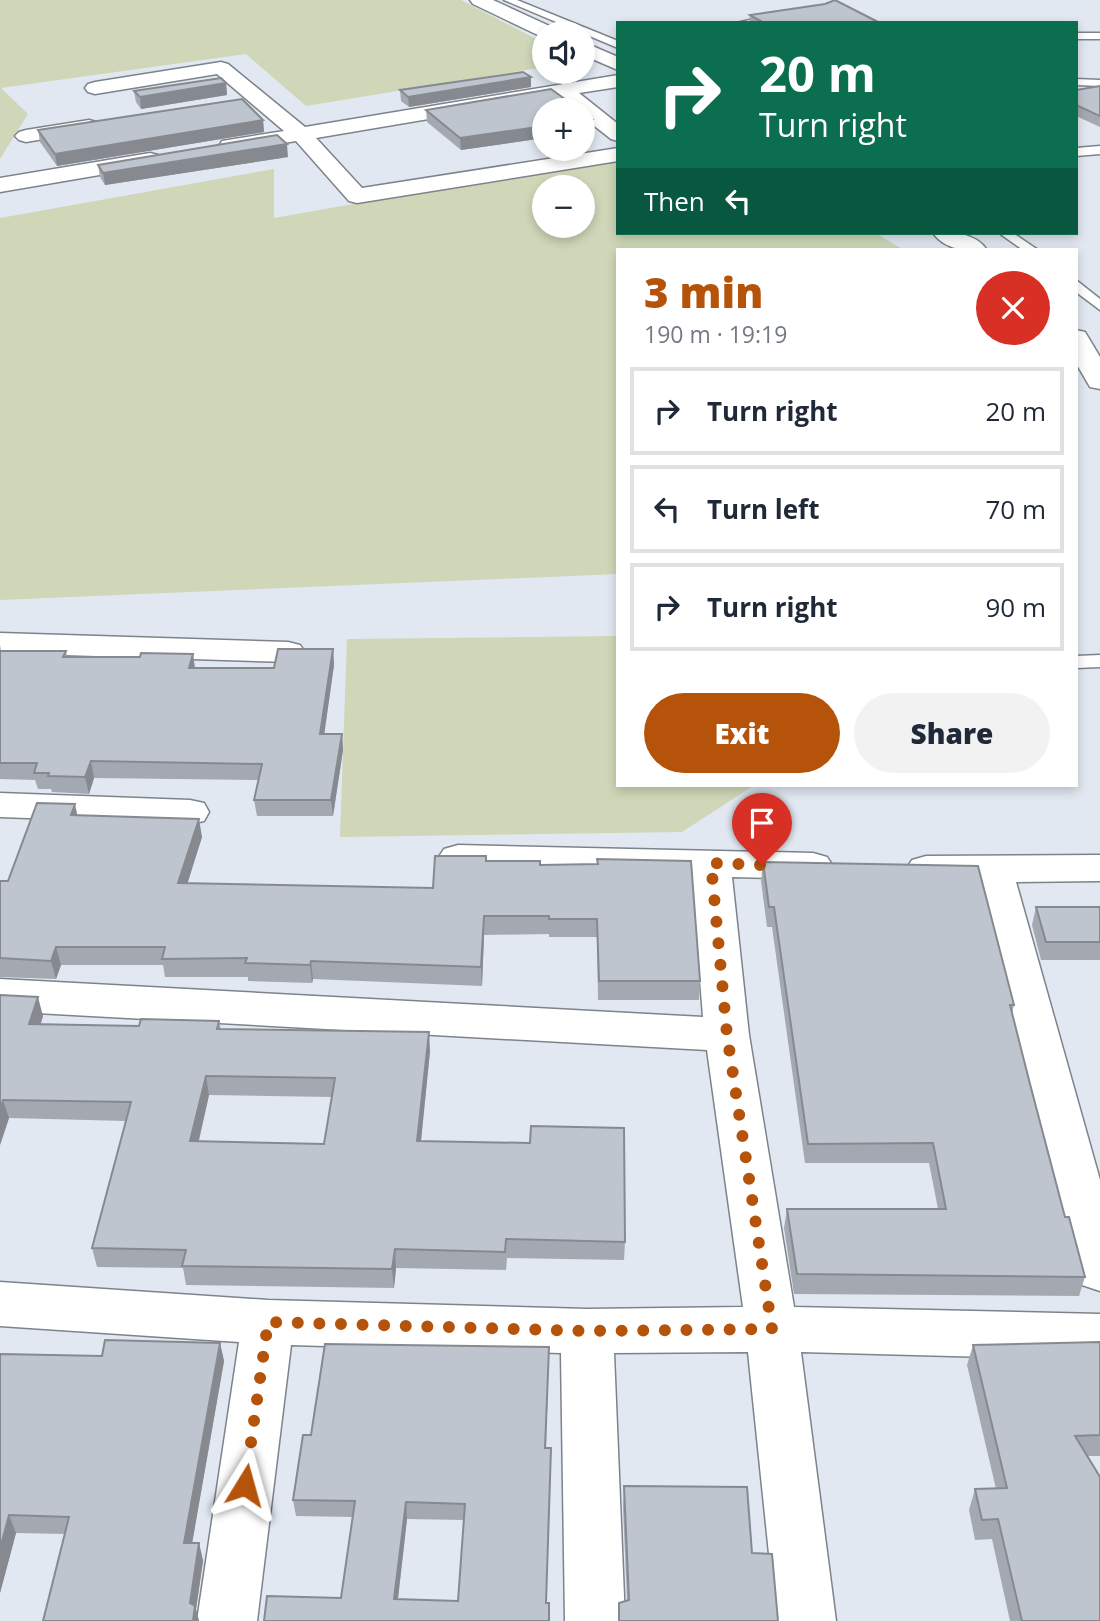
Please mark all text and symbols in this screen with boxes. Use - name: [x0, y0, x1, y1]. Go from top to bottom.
- map controls: [532, 21, 595, 238]
- button: sound: [532, 21, 595, 84]
- text: 20 m: [759, 40, 876, 106]
- icon: right: [644, 49, 735, 140]
- button: +: [532, 98, 595, 161]
- text: Turn right: [759, 103, 907, 146]
- button: −: [532, 175, 595, 238]
- icon: left: [719, 182, 757, 220]
- text: Then: [644, 183, 705, 219]
- text: 3 min: [644, 263, 763, 320]
- button: close: [976, 271, 1050, 345]
- text: 190 m · 19:19: [644, 318, 787, 350]
- icon: right: [648, 392, 686, 430]
- text: Turn right: [707, 393, 838, 429]
- text: 20 m: [985, 393, 1046, 429]
- icon: left: [648, 490, 686, 528]
- text: Turn left: [707, 491, 819, 527]
- text: 70 m: [985, 491, 1046, 527]
- icon: right: [648, 588, 686, 626]
- text: Turn right: [707, 589, 838, 625]
- text: 90 m: [985, 589, 1046, 625]
- button: Exit: [644, 693, 840, 773]
- button: Share: [854, 693, 1050, 773]
- pin: [732, 793, 792, 865]
- icon: arrive: [743, 804, 781, 842]
- position arrow: [208, 1448, 282, 1522]

